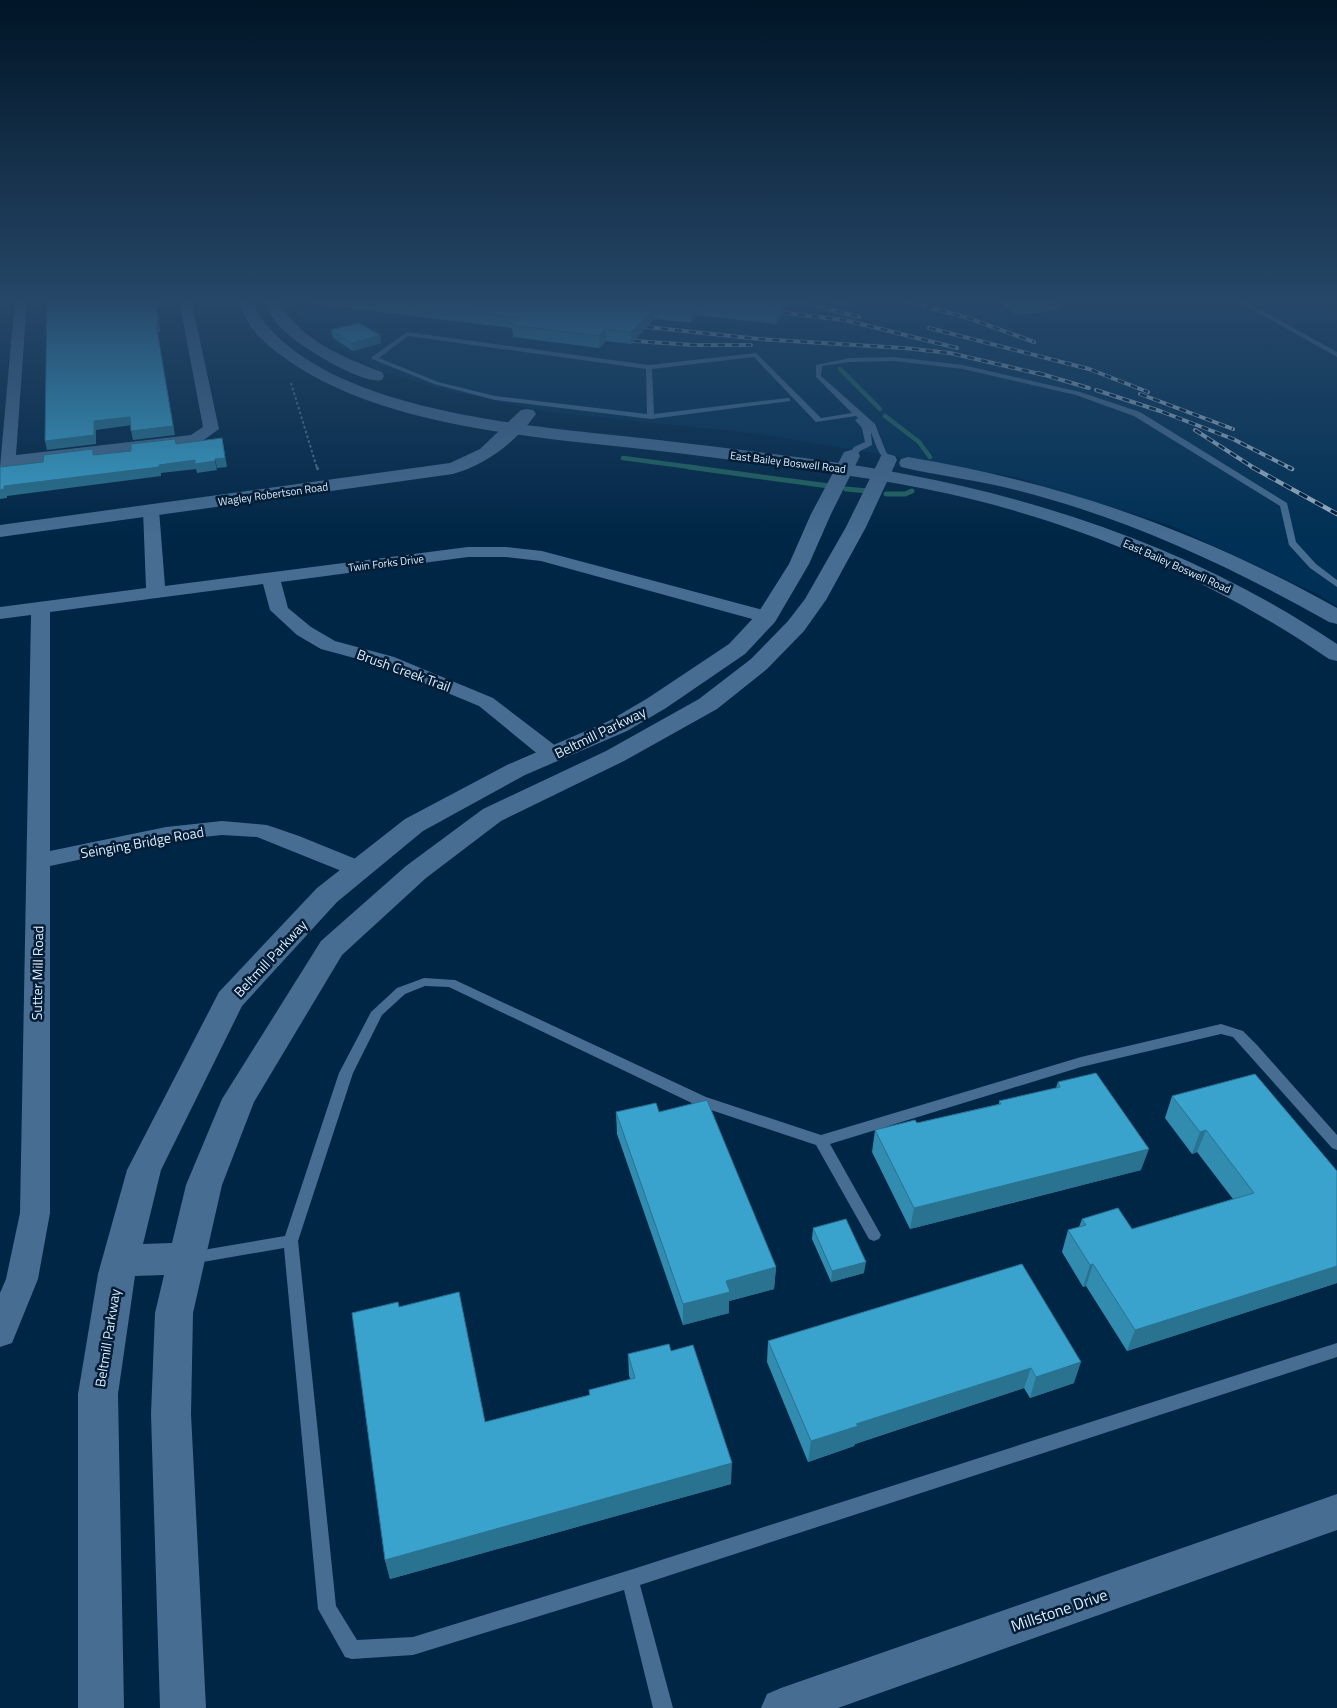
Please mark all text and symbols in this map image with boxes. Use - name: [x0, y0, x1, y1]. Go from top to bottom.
- street label: East Bailey Boswell Road: [729, 447, 847, 477]
- street label: Wagley Robertson Road: [217, 478, 329, 510]
- street label: East Bailey Boswell Road: [1121, 535, 1234, 597]
- street label: Twin Forks Drive: [347, 550, 425, 576]
- street label: Brush Creek Trail: [354, 643, 454, 697]
- street label: Beltmill Parkway: [551, 701, 649, 763]
- street label: Seinging Bridge Road: [79, 821, 205, 863]
- street label: Beltmill Parkway: [228, 914, 312, 1001]
- street label: Sutter Mill Road: [26, 926, 48, 1020]
- street label: Beltmill Parkway: [89, 1287, 125, 1389]
- street label: Millstone Drive: [1007, 1582, 1111, 1638]

